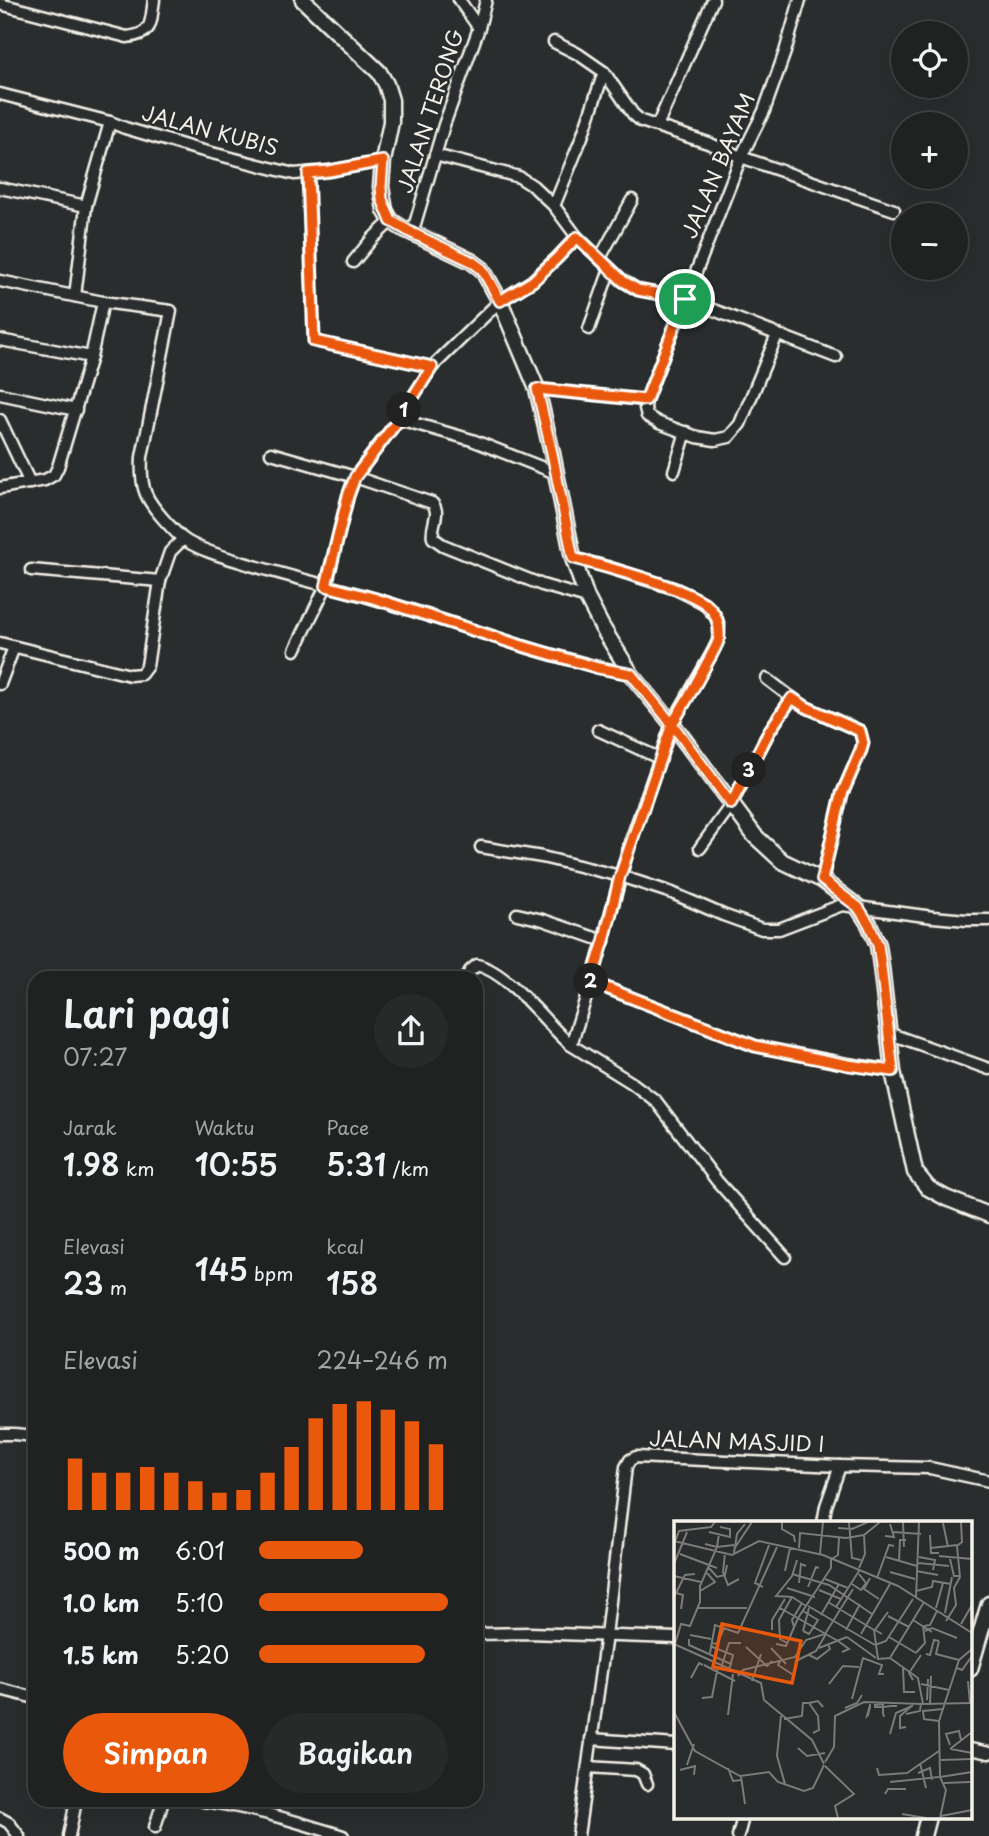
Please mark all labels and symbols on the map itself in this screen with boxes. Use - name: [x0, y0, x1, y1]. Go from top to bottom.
- street label: JALAN TERONG: [387, 24, 471, 197]
- street label: JALAN BAYAM: [672, 87, 762, 243]
- street label: JALAN KUBIS: [139, 95, 282, 163]
- pin: [655, 269, 715, 329]
- pin: 1: [386, 392, 422, 428]
- pin: 3: [732, 752, 766, 788]
- pin: 2: [574, 964, 608, 998]
- street label: JALAN MASJID I: [649, 1421, 825, 1459]
- inset map: [674, 1521, 972, 1818]

